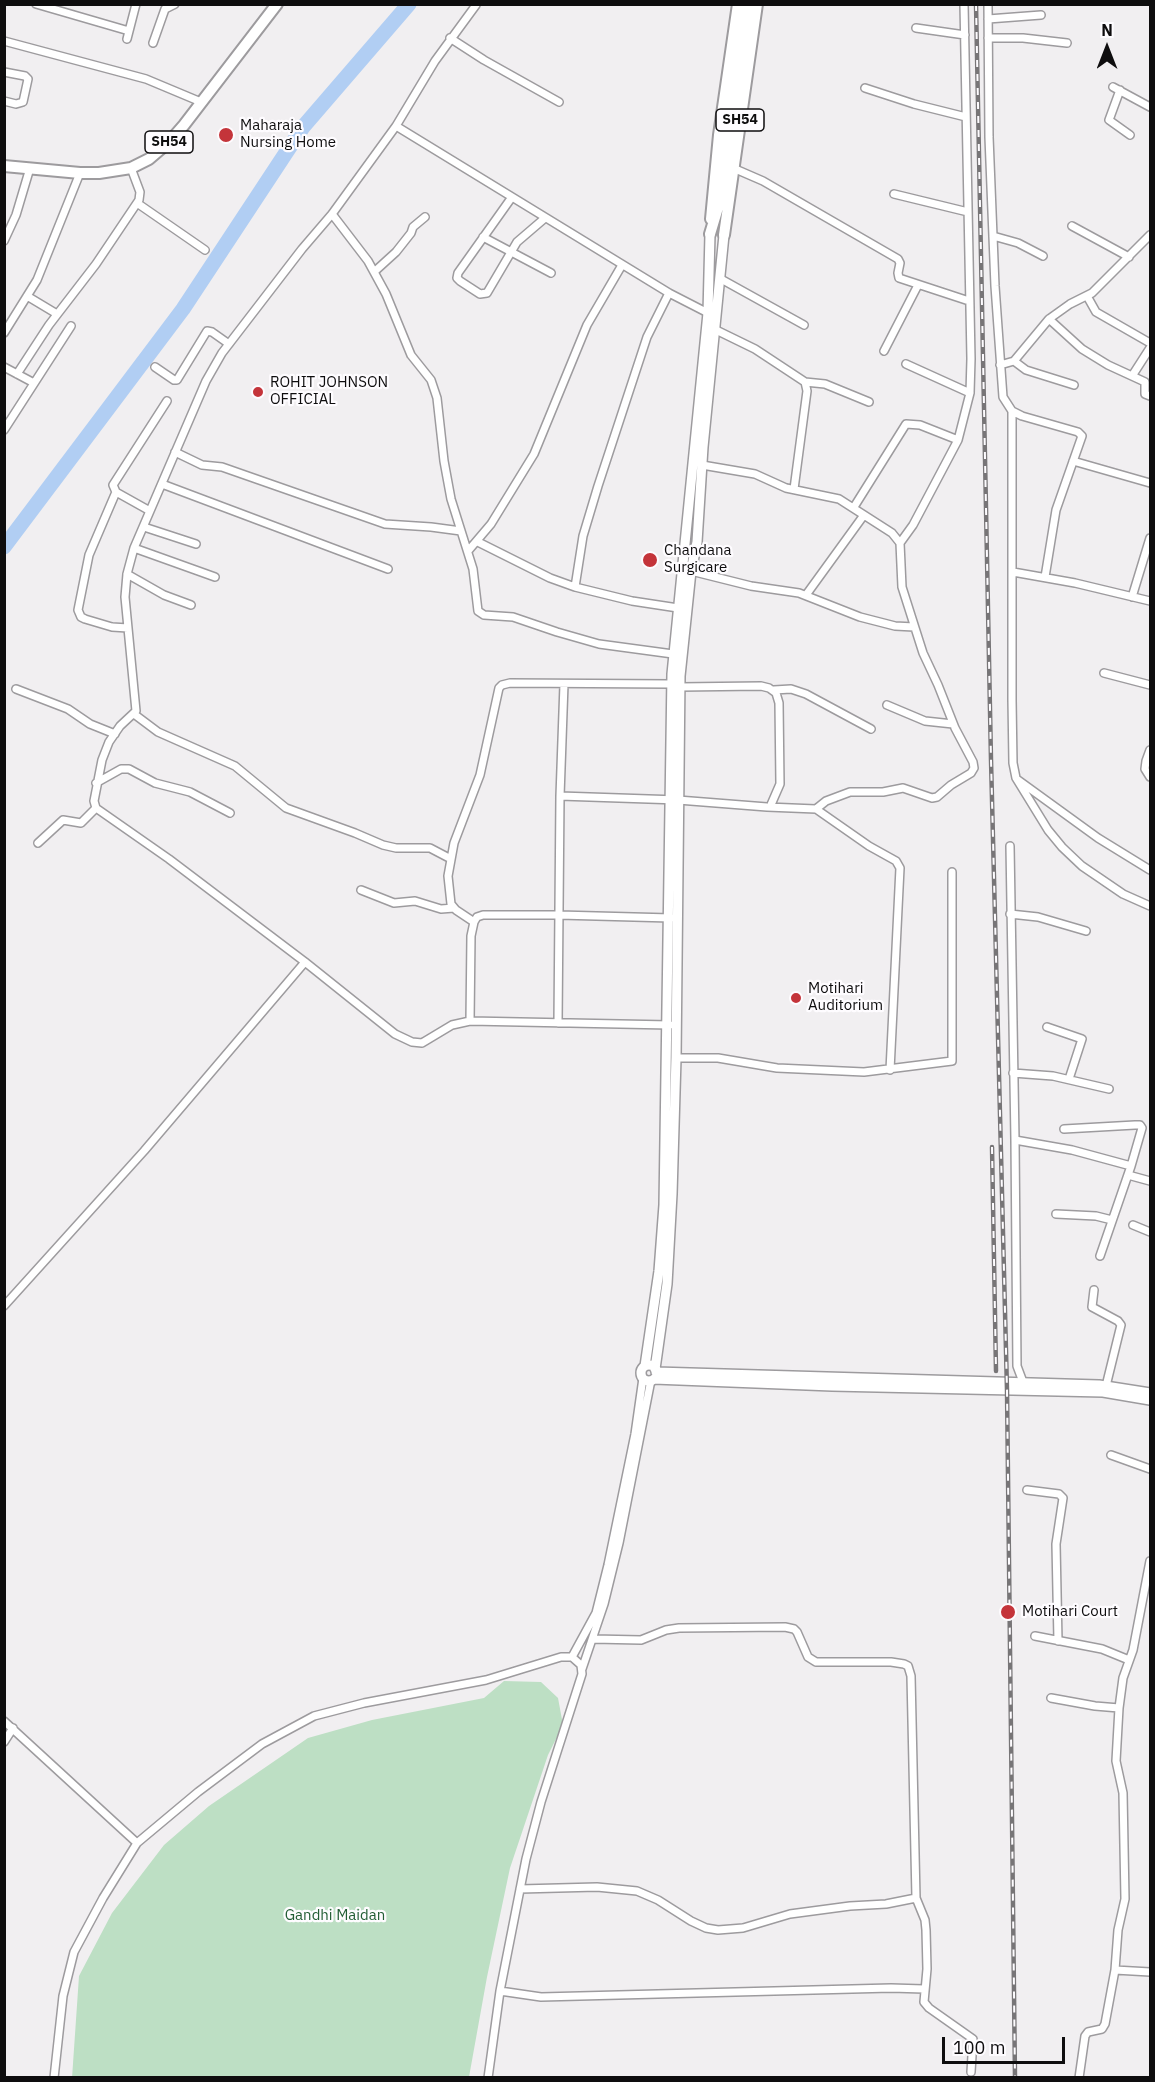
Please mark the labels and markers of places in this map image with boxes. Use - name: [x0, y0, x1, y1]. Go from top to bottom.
- place label: Maharaja Nursing Home: [240, 117, 336, 152]
- marker: Maharaja Nursing Home: [217, 126, 235, 144]
- place label: ROHIT JOHNSON OFFICIAL: [270, 374, 388, 409]
- marker: ROHIT JOHNSON OFFICIAL: [251, 385, 265, 399]
- place label: Chandana Surgicare: [664, 542, 732, 577]
- marker: Chandana Surgicare: [641, 551, 659, 569]
- place label: Motihari Auditorium: [808, 980, 883, 1015]
- marker: Motihari Auditorium: [789, 991, 803, 1005]
- marker: Motihari Court: [999, 1603, 1017, 1621]
- place label: Motihari Court: [1022, 1603, 1118, 1621]

